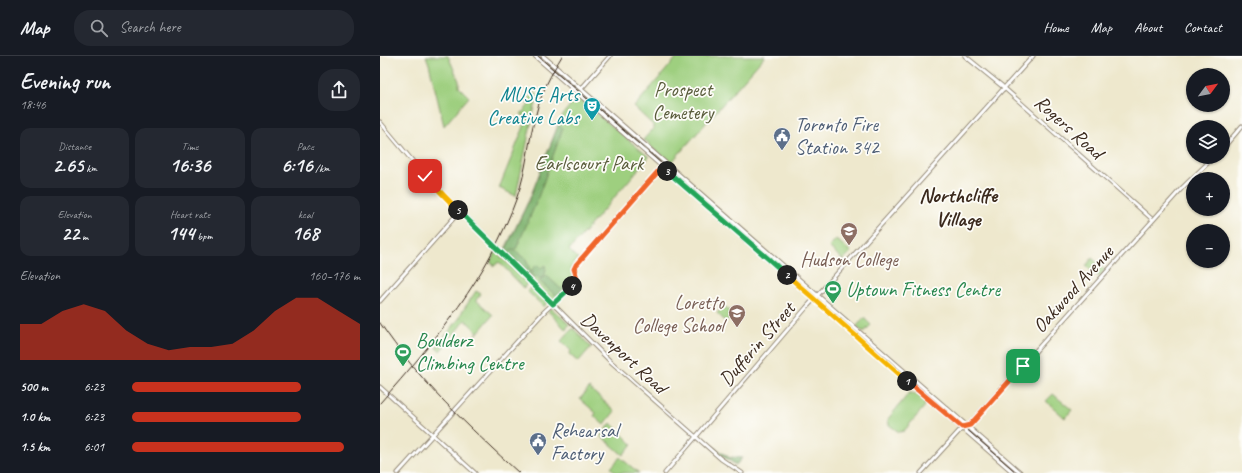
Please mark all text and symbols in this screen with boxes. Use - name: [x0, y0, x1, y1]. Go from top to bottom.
- search box: [74, 10, 354, 46]
- text: Map: [20, 16, 50, 40]
- icon: search: [88, 17, 110, 39]
- text: Search here: [120, 18, 181, 37]
- text: Home: [1043, 19, 1069, 36]
- text: Map: [1091, 19, 1112, 36]
- text: About: [1134, 19, 1162, 36]
- text: Contact: [1184, 19, 1222, 36]
- text: Evening run: [20, 68, 110, 96]
- north arrow: [1186, 68, 1230, 112]
- map controls: [1186, 68, 1230, 268]
- button: share: [318, 69, 360, 111]
- park label: Prospect Cemetery: [653, 77, 716, 125]
- place label: MUSE Arts Creative Labs: [487, 82, 581, 130]
- street label: Rogers Road: [1029, 90, 1111, 167]
- theatre icon: MUSE Arts Creative Labs: [582, 96, 602, 121]
- text: 18:46: [20, 97, 46, 113]
- place label: Toronto Fire Station 342: [795, 112, 881, 160]
- button: layers: [1186, 120, 1230, 164]
- public building icon: Toronto Fire Station 342: [772, 126, 792, 151]
- text: Distance: [58, 139, 91, 153]
- text: Time: [182, 139, 198, 153]
- text: Pace: [297, 139, 314, 153]
- park label: Earlscourt Park: [535, 151, 645, 176]
- text: 2.65: [52, 153, 83, 178]
- text: 16:36: [170, 153, 210, 178]
- text: 6:16: [281, 153, 313, 178]
- pin: [408, 159, 442, 193]
- text: km: [83, 161, 97, 175]
- text: /km: [313, 161, 330, 175]
- pin: 3: [657, 161, 677, 181]
- text: 3: [665, 164, 669, 178]
- icon: check: [414, 165, 436, 187]
- button: +: [1186, 172, 1230, 216]
- district label: Northcliffe Village: [919, 182, 999, 232]
- pin: 5: [448, 200, 468, 220]
- text: 5: [456, 203, 460, 217]
- text: Elevation: [58, 207, 92, 221]
- text: Heart rate: [170, 207, 210, 221]
- text: kcal: [298, 207, 313, 221]
- text: 22: [61, 221, 79, 246]
- text: 144: [168, 221, 195, 246]
- text: 168: [292, 221, 319, 246]
- school or university icon: Hudson College: [839, 221, 859, 246]
- button: −: [1186, 224, 1230, 268]
- text: m: [79, 229, 88, 243]
- text: bpm: [195, 229, 212, 243]
- street label: Oakwood Avenue: [1027, 239, 1120, 338]
- place label: Hudson College: [800, 247, 899, 272]
- pin: 2: [777, 265, 797, 285]
- text: Elevation: [20, 268, 60, 284]
- text: 160–176 m: [309, 268, 360, 284]
- text: 2: [785, 268, 789, 282]
- pin: 4: [562, 276, 582, 296]
- place label: Uptown Fitness Centre: [846, 277, 1001, 302]
- text: 4: [570, 279, 574, 293]
- sports icon: Uptown Fitness Centre: [823, 279, 843, 304]
- place label: Loretto College School: [633, 290, 728, 338]
- street label: Dufferin Street: [714, 295, 802, 391]
- school or university icon: Loretto College School: [727, 303, 747, 328]
- street label: Davenport Road: [576, 307, 675, 401]
- place label: Boulderz Climbing Centre: [416, 328, 525, 376]
- sports icon: Boulderz Climbing Centre: [393, 342, 413, 367]
- pin: [1006, 349, 1040, 383]
- icon: arrive: [1012, 355, 1034, 377]
- pin: 1: [897, 371, 917, 391]
- text: 1: [905, 374, 909, 388]
- text: 500 m: [20, 379, 48, 395]
- text: 6:23: [84, 379, 104, 395]
- text: 1.0 km: [20, 409, 50, 425]
- text: 6:23: [84, 409, 104, 425]
- place label: Rehearsal Factory: [551, 418, 622, 466]
- public building icon: Rehearsal Factory: [528, 431, 548, 456]
- text: 1.5 km: [20, 439, 50, 455]
- text: 6:01: [84, 439, 104, 455]

